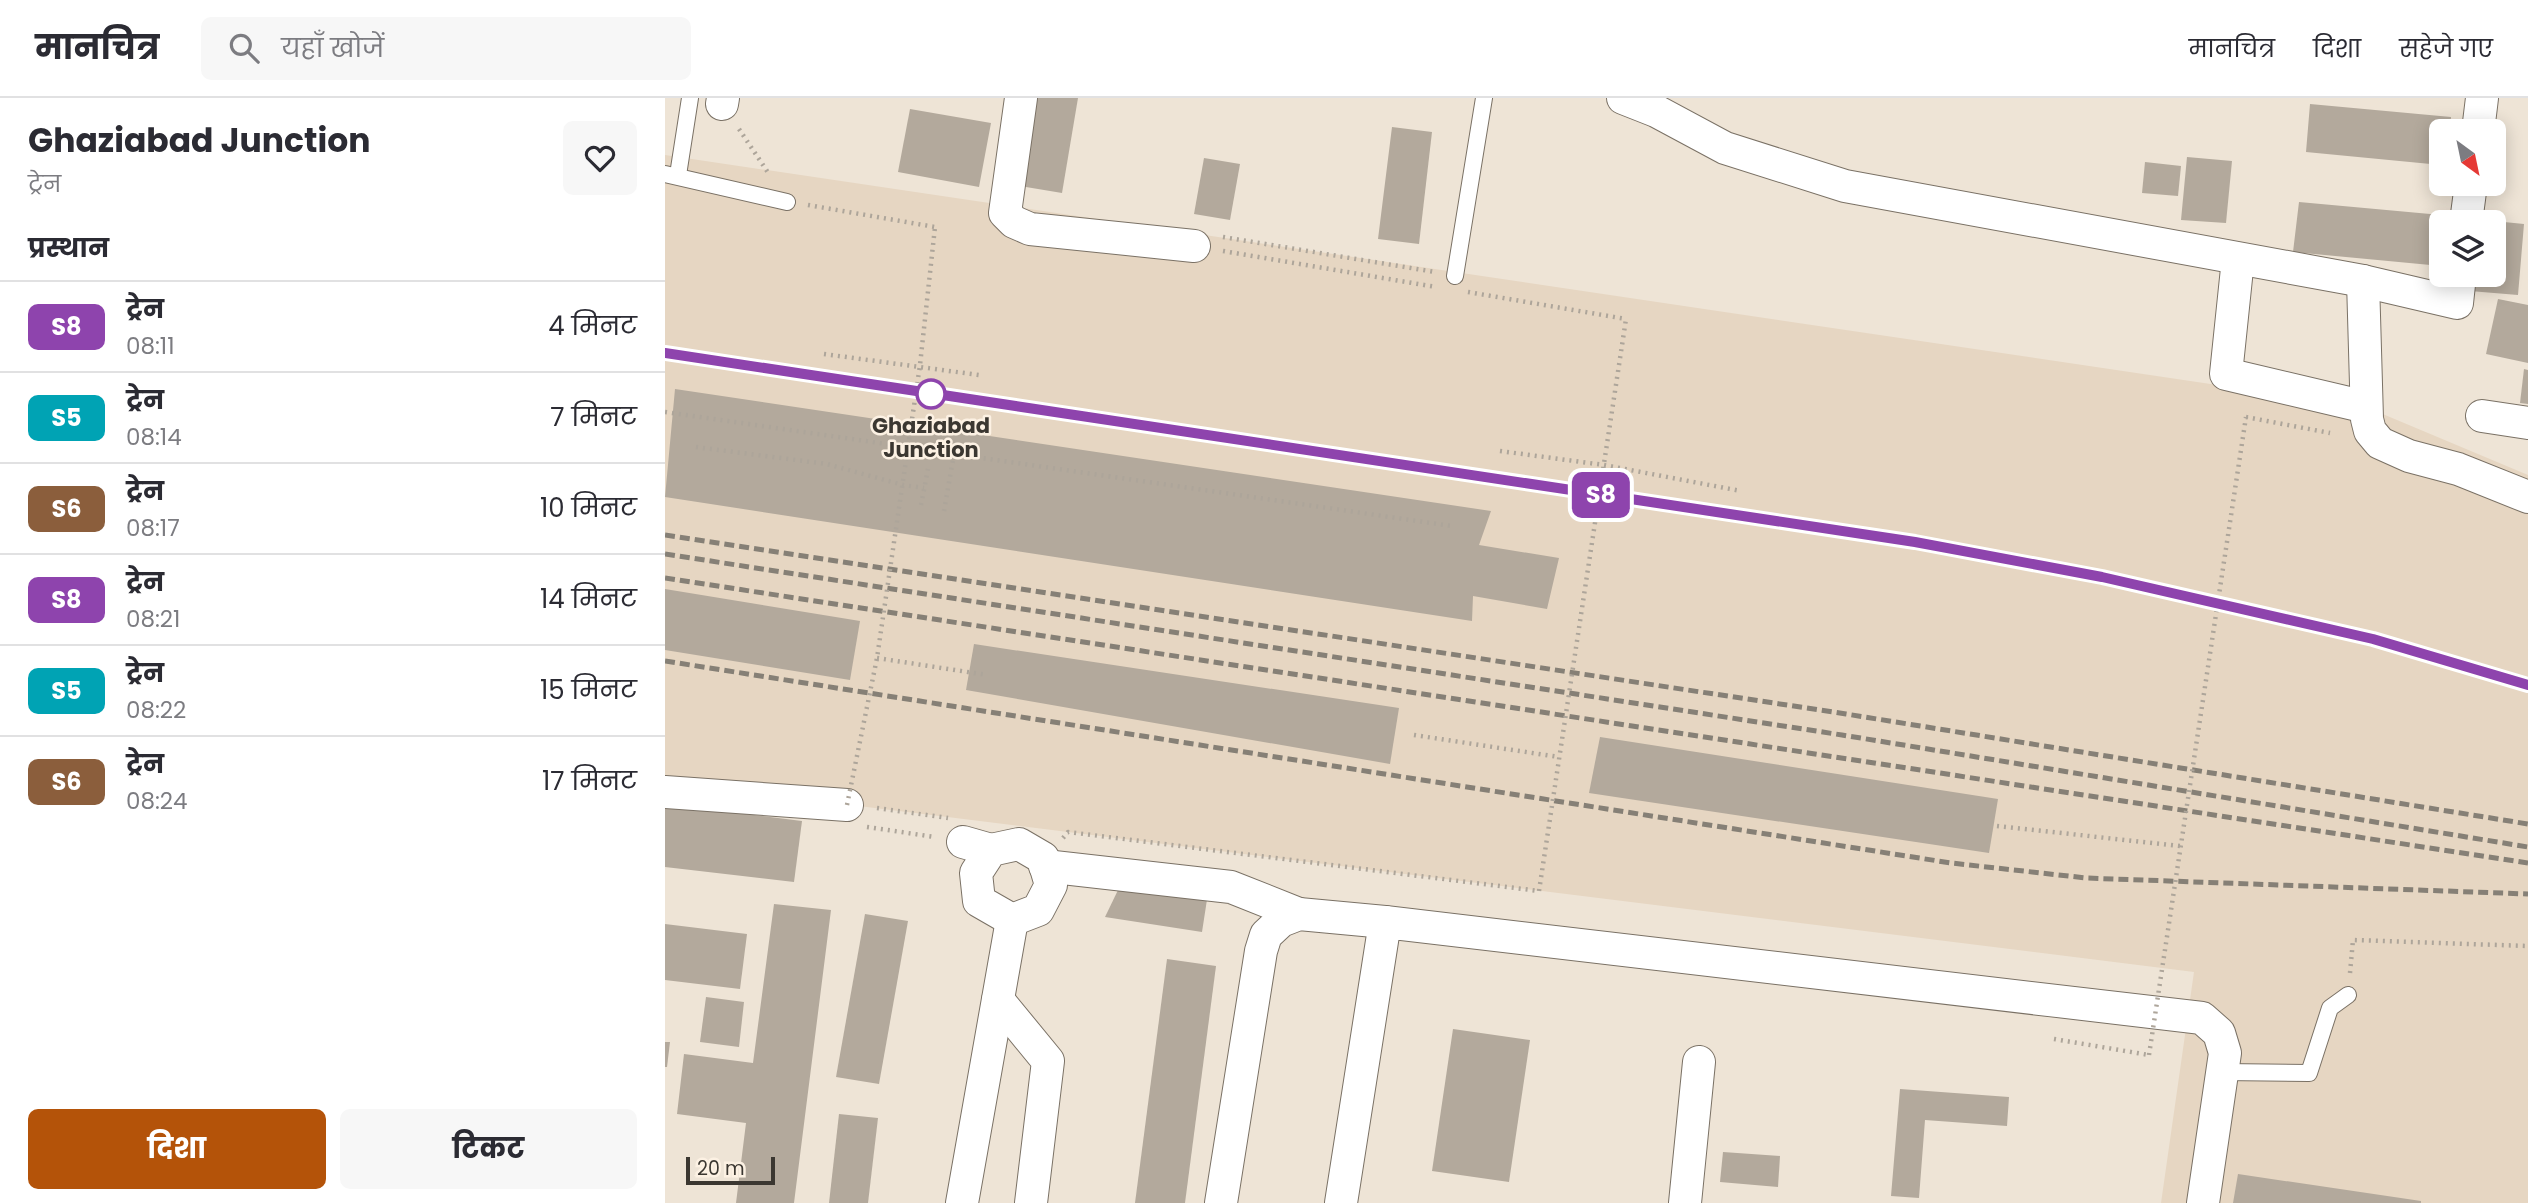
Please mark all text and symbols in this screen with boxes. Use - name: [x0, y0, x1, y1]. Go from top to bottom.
- search box: [201, 17, 691, 80]
- text: मानचित्र: [35, 24, 159, 71]
- icon: search: [225, 29, 263, 67]
- text: यहाँ खोजें: [281, 30, 384, 66]
- text: मानचित्र: [2189, 32, 2275, 65]
- text: दिशा: [2313, 32, 2361, 65]
- text: सहेजे गए: [2399, 32, 2493, 65]
- text: Ghaziabad Junction: [28, 117, 370, 164]
- north arrow: [2429, 119, 2506, 196]
- map controls: [2429, 119, 2506, 287]
- button: heart: [563, 121, 637, 195]
- text: ट्रेन: [28, 168, 61, 200]
- button: layers: [2429, 210, 2506, 287]
- text: प्रस्थान: [28, 230, 109, 266]
- text: ट्रेन: [126, 291, 164, 327]
- text: 4 मिनट: [548, 308, 637, 344]
- text: S8: [51, 310, 82, 343]
- text: 08:11: [126, 330, 175, 362]
- marker: Ghaziabad Junction: [916, 379, 946, 409]
- text: ट्रेन: [126, 382, 164, 418]
- text: 7 मिनट: [550, 399, 637, 435]
- text: S5: [51, 401, 82, 434]
- place label: Ghaziabad Junction: [872, 411, 990, 464]
- text: 08:14: [126, 421, 182, 453]
- line badge: S8: [1569, 472, 1633, 518]
- text: ट्रेन: [126, 473, 164, 509]
- text: S8: [1586, 478, 1616, 511]
- text: 10 मिनट: [540, 490, 637, 526]
- text: S6: [51, 492, 82, 525]
- text: 08:17: [126, 512, 180, 544]
- text: ट्रेन: [126, 564, 164, 600]
- text: 14 मिनट: [540, 581, 637, 617]
- text: S8: [51, 583, 82, 616]
- text: 08:21: [126, 603, 180, 635]
- text: ट्रेन: [126, 655, 164, 691]
- text: 15 मिनट: [540, 672, 637, 708]
- text: S5: [51, 674, 82, 707]
- text: 08:22: [126, 694, 186, 726]
- text: ट्रेन: [126, 746, 164, 782]
- text: 17 मिनट: [542, 763, 637, 799]
- text: S6: [51, 765, 82, 798]
- text: 08:24: [126, 785, 188, 817]
- button: दिशा: [28, 1109, 326, 1189]
- button: टिकट: [340, 1109, 637, 1189]
- scale bar: [686, 1154, 775, 1186]
- text: 20 m: [697, 1155, 745, 1182]

